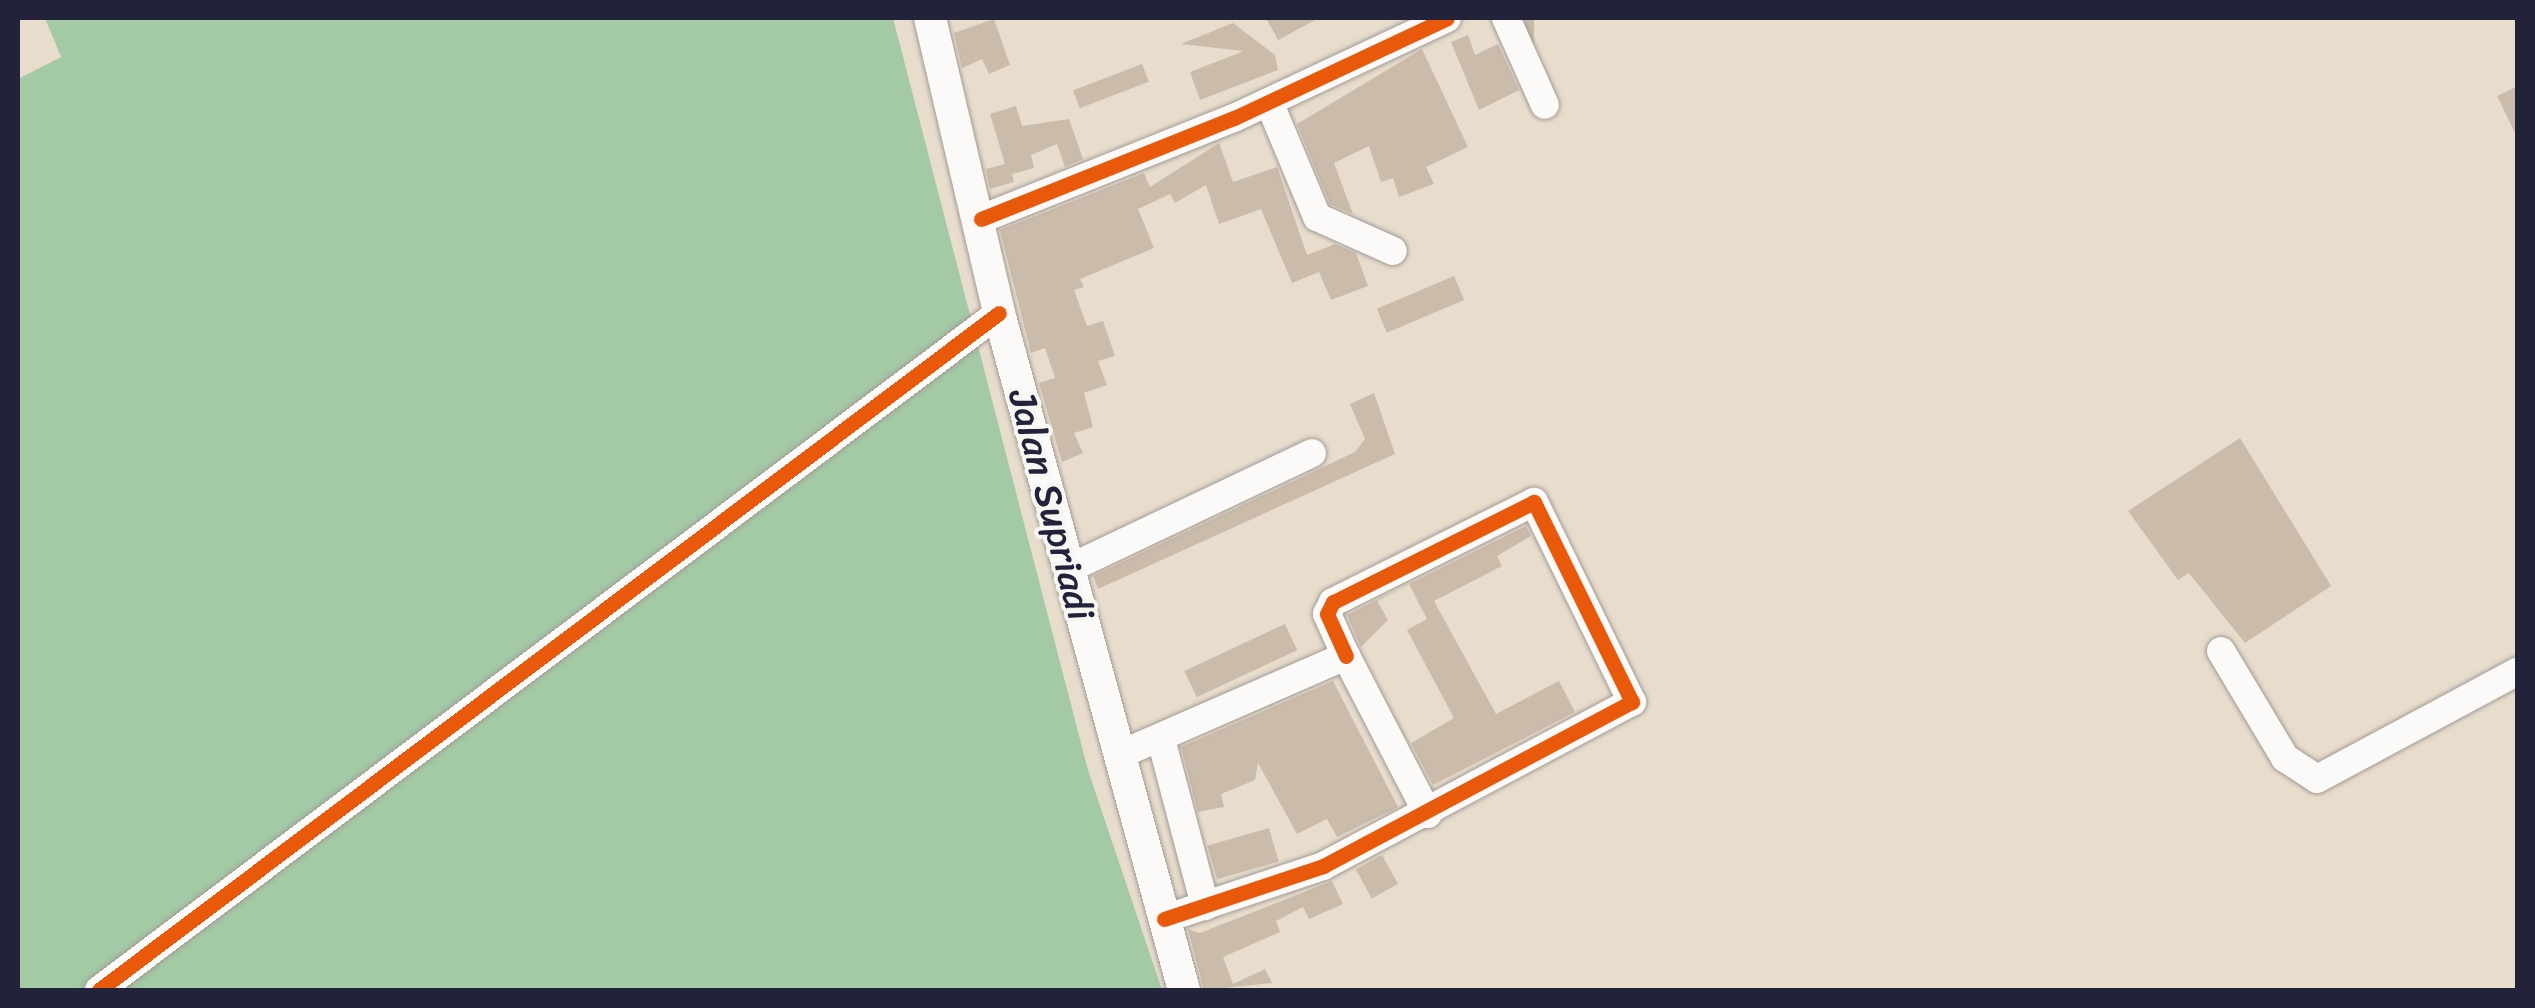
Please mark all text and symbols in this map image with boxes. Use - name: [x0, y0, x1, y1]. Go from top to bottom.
- street label: Jalan Supriadi: [998, 385, 1104, 625]

